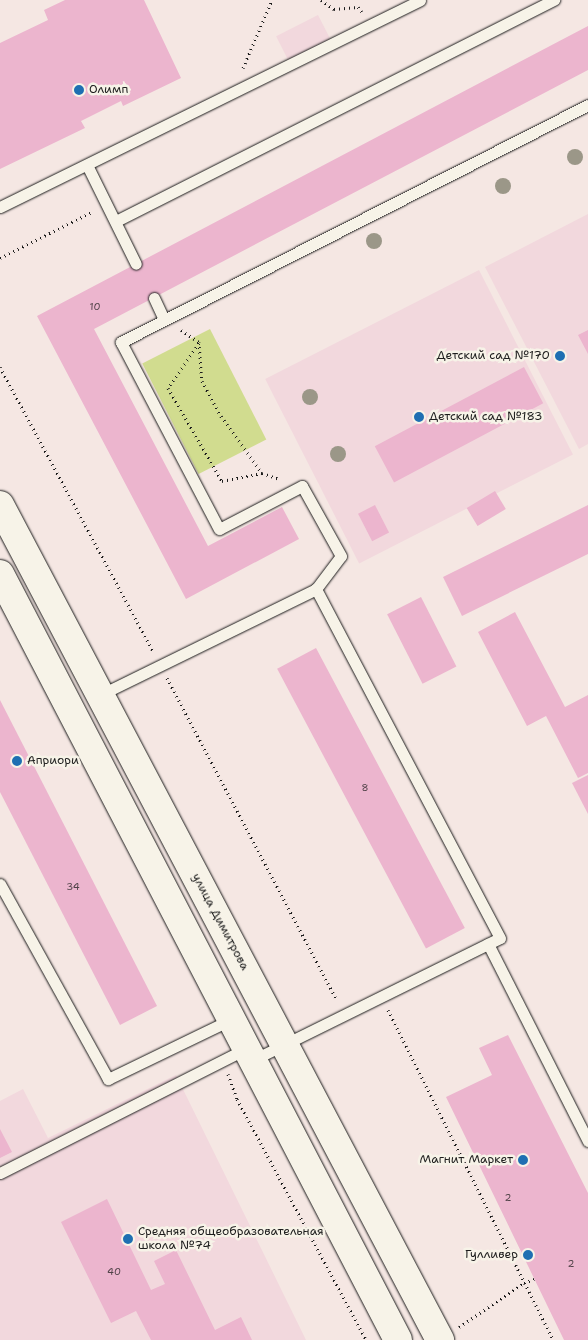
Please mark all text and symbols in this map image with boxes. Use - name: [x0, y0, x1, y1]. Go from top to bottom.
- place label: Олимп: [89, 83, 128, 97]
- marker: Олимп: [73, 84, 85, 96]
- house number: 10: [90, 301, 100, 313]
- place label: Детский сад №170: [437, 349, 550, 363]
- marker: Детский сад №170: [554, 350, 566, 362]
- place label: Детский сад №183: [429, 410, 543, 424]
- marker: Детский сад №183: [413, 411, 425, 423]
- place label: Априори: [27, 754, 79, 768]
- marker: Априори: [11, 755, 23, 767]
- house number: 8: [362, 782, 368, 794]
- street label: улица Димитрова: [188, 871, 252, 973]
- house number: 34: [66, 881, 80, 893]
- place label: Магнит Маркет: [420, 1153, 513, 1167]
- marker: Магнит Маркет: [517, 1154, 529, 1166]
- house number: 2: [505, 1192, 511, 1204]
- place label: Средняя общеобразовательная школа №74: [138, 1225, 324, 1253]
- marker: Средняя общеобразовательная школа №74: [122, 1233, 134, 1245]
- place label: Гулливер: [465, 1248, 518, 1262]
- marker: Гулливер: [522, 1249, 534, 1261]
- house number: 2: [568, 1258, 574, 1270]
- house number: 40: [107, 1266, 121, 1278]

